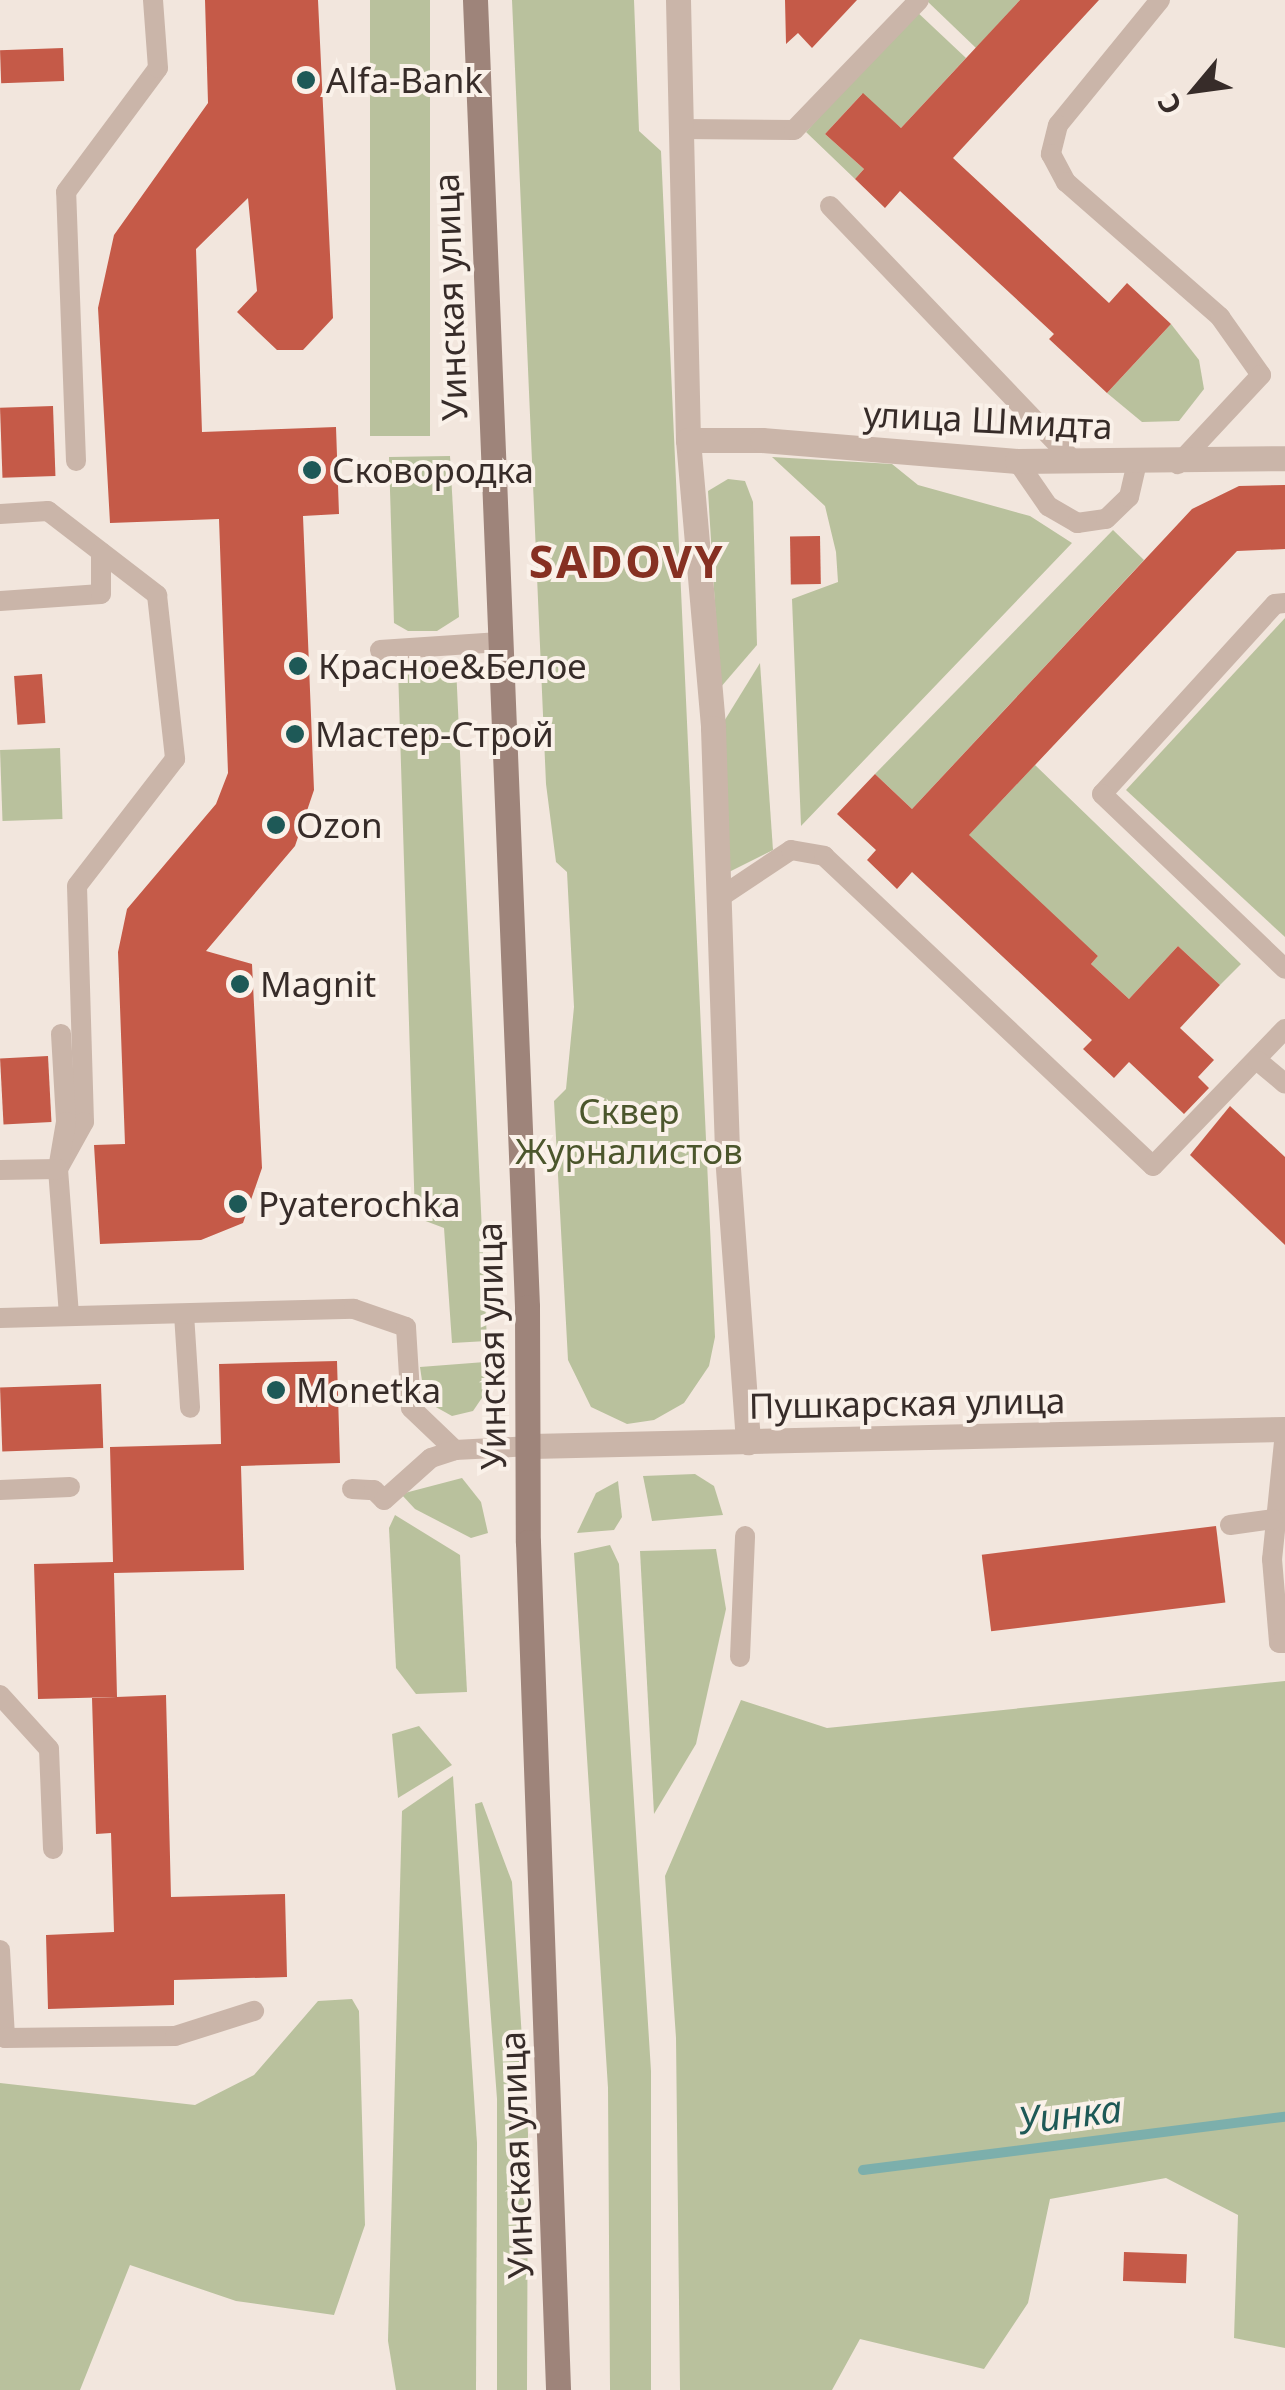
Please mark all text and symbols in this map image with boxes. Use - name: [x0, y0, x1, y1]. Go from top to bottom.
- north arrow: [1145, 40, 1245, 140]
- place label: Alfa-Bank: [326, 59, 483, 101]
- marker: Alfa-Bank: [295, 69, 317, 91]
- text: С: [1148, 87, 1190, 122]
- street label: Уинская улица: [425, 173, 475, 421]
- street label: улица Шмидта: [862, 392, 1114, 448]
- place label: Сковородка: [332, 449, 534, 491]
- marker: Сковородка: [301, 459, 323, 481]
- district label: SADOVY: [529, 534, 725, 588]
- place label: Красное&Белое: [318, 645, 586, 687]
- marker: Красное&Белое: [287, 655, 309, 677]
- place label: Мастер-Строй: [315, 713, 554, 755]
- marker: Мастер-Строй: [284, 723, 306, 745]
- place label: Ozon: [296, 804, 383, 846]
- marker: Ozon: [265, 814, 287, 836]
- place label: Magnit: [260, 963, 376, 1005]
- marker: Magnit: [229, 973, 251, 995]
- park label: Сквер Журналистов: [515, 1090, 743, 1172]
- place label: Pyaterochka: [258, 1183, 461, 1225]
- marker: Pyaterochka: [227, 1193, 249, 1215]
- street label: Уинская улица: [468, 1222, 514, 1470]
- place label: Monetka: [296, 1369, 441, 1411]
- marker: Monetka: [265, 1379, 287, 1401]
- street label: Пушкарская улица: [748, 1379, 1066, 1427]
- street label: Уинская улица: [491, 2031, 541, 2279]
- water label: Уинка: [1015, 2085, 1125, 2143]

